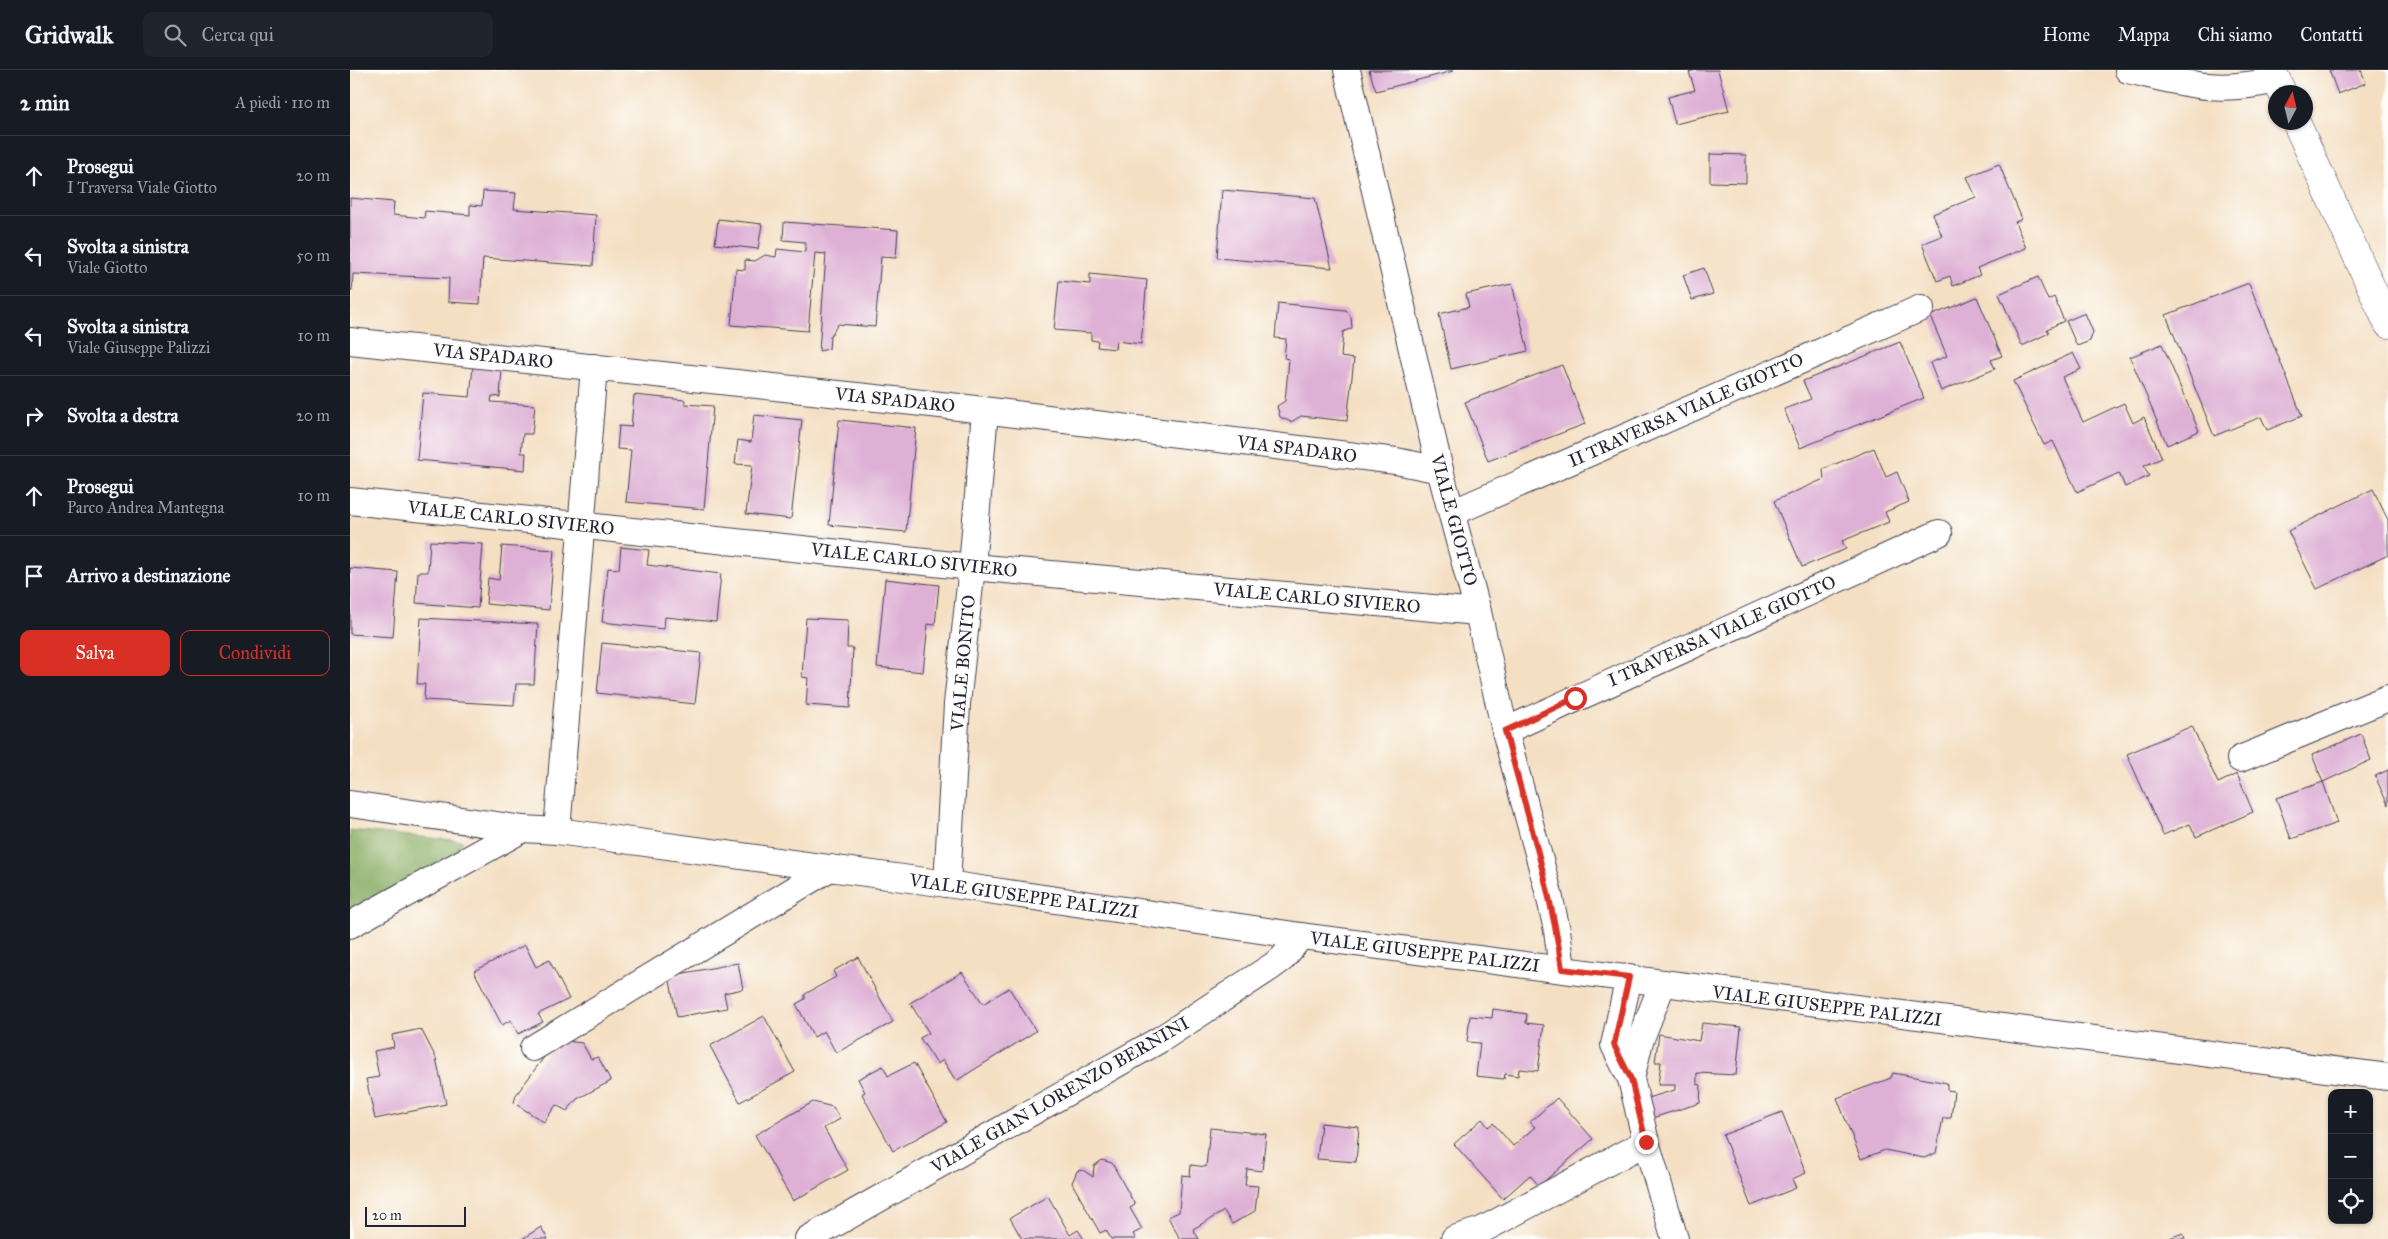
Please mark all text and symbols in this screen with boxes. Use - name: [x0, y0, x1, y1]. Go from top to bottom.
- search box: [143, 12, 493, 57]
- text: Gridwalk: [25, 20, 113, 50]
- icon: search: [161, 21, 189, 49]
- text: Cerca qui: [201, 23, 274, 46]
- text: Home: [2043, 24, 2090, 46]
- text: Mappa: [2118, 24, 2170, 46]
- text: Chi siamo: [2198, 24, 2272, 46]
- text: Contatti: [2300, 24, 2363, 46]
- north arrow: [2268, 85, 2313, 130]
- text: 2 min: [20, 90, 70, 116]
- text: A piedi · 110 m: [235, 93, 330, 112]
- text: Prosegui: [67, 155, 134, 178]
- icon: ahead: [20, 162, 48, 190]
- text: 20 m: [296, 166, 330, 185]
- text: I Traversa Viale Giotto: [67, 178, 217, 197]
- text: Svolta a sinistra: [67, 235, 189, 258]
- icon: left: [20, 242, 48, 270]
- text: 50 m: [296, 246, 330, 265]
- text: Viale Giotto: [67, 258, 147, 277]
- text: Svolta a sinistra: [67, 315, 189, 338]
- icon: left: [20, 322, 48, 350]
- text: 10 m: [298, 326, 330, 345]
- text: Viale Giuseppe Palizzi: [67, 338, 210, 357]
- street label: VIA SPADARO: [431, 339, 554, 373]
- street label: II TRAVERSA VIALE GIOTTO: [1565, 348, 1807, 472]
- street label: VIA SPADARO: [833, 383, 956, 417]
- icon: right: [20, 402, 48, 430]
- text: Svolta a destra: [67, 404, 179, 427]
- text: 20 m: [296, 406, 330, 425]
- street label: VIA SPADARO: [1235, 431, 1358, 467]
- street label: VIALE GIOTTO: [1426, 451, 1482, 588]
- text: Prosegui: [67, 475, 134, 498]
- icon: ahead: [20, 482, 48, 510]
- text: 10 m: [298, 486, 330, 505]
- street label: VIALE CARLO SIVIERO: [406, 496, 615, 540]
- text: Parco Andrea Mantegna: [67, 498, 224, 517]
- street label: VIALE CARLO SIVIERO: [809, 538, 1018, 582]
- icon: arrive: [20, 562, 48, 590]
- text: Arrivo a destinazione: [67, 564, 230, 587]
- street label: I TRAVERSA VIALE GIOTTO: [1605, 571, 1839, 691]
- street label: VIALE CARLO SIVIERO: [1212, 578, 1421, 618]
- street label: VIALE BONITO: [946, 594, 980, 733]
- button: Salva: [20, 630, 170, 676]
- button: Condividi: [180, 630, 330, 676]
- route start: [1564, 687, 1587, 710]
- street label: VIALE GIUSEPPE PALIZZI: [907, 869, 1140, 923]
- street label: VIALE GIUSEPPE PALIZZI: [1308, 927, 1541, 977]
- street label: VIALE GIUSEPPE PALIZZI: [1710, 981, 1943, 1031]
- street label: VIALE GIAN LORENZO BERNINI: [926, 1012, 1193, 1179]
- map controls: [2328, 1089, 2373, 1224]
- button: +: [2328, 1089, 2373, 1134]
- route end: [1635, 1131, 1658, 1154]
- button: −: [2328, 1134, 2373, 1179]
- button: locate: [2328, 1179, 2373, 1224]
- scale bar: [365, 1204, 466, 1227]
- text: 20 m: [372, 1207, 402, 1224]

